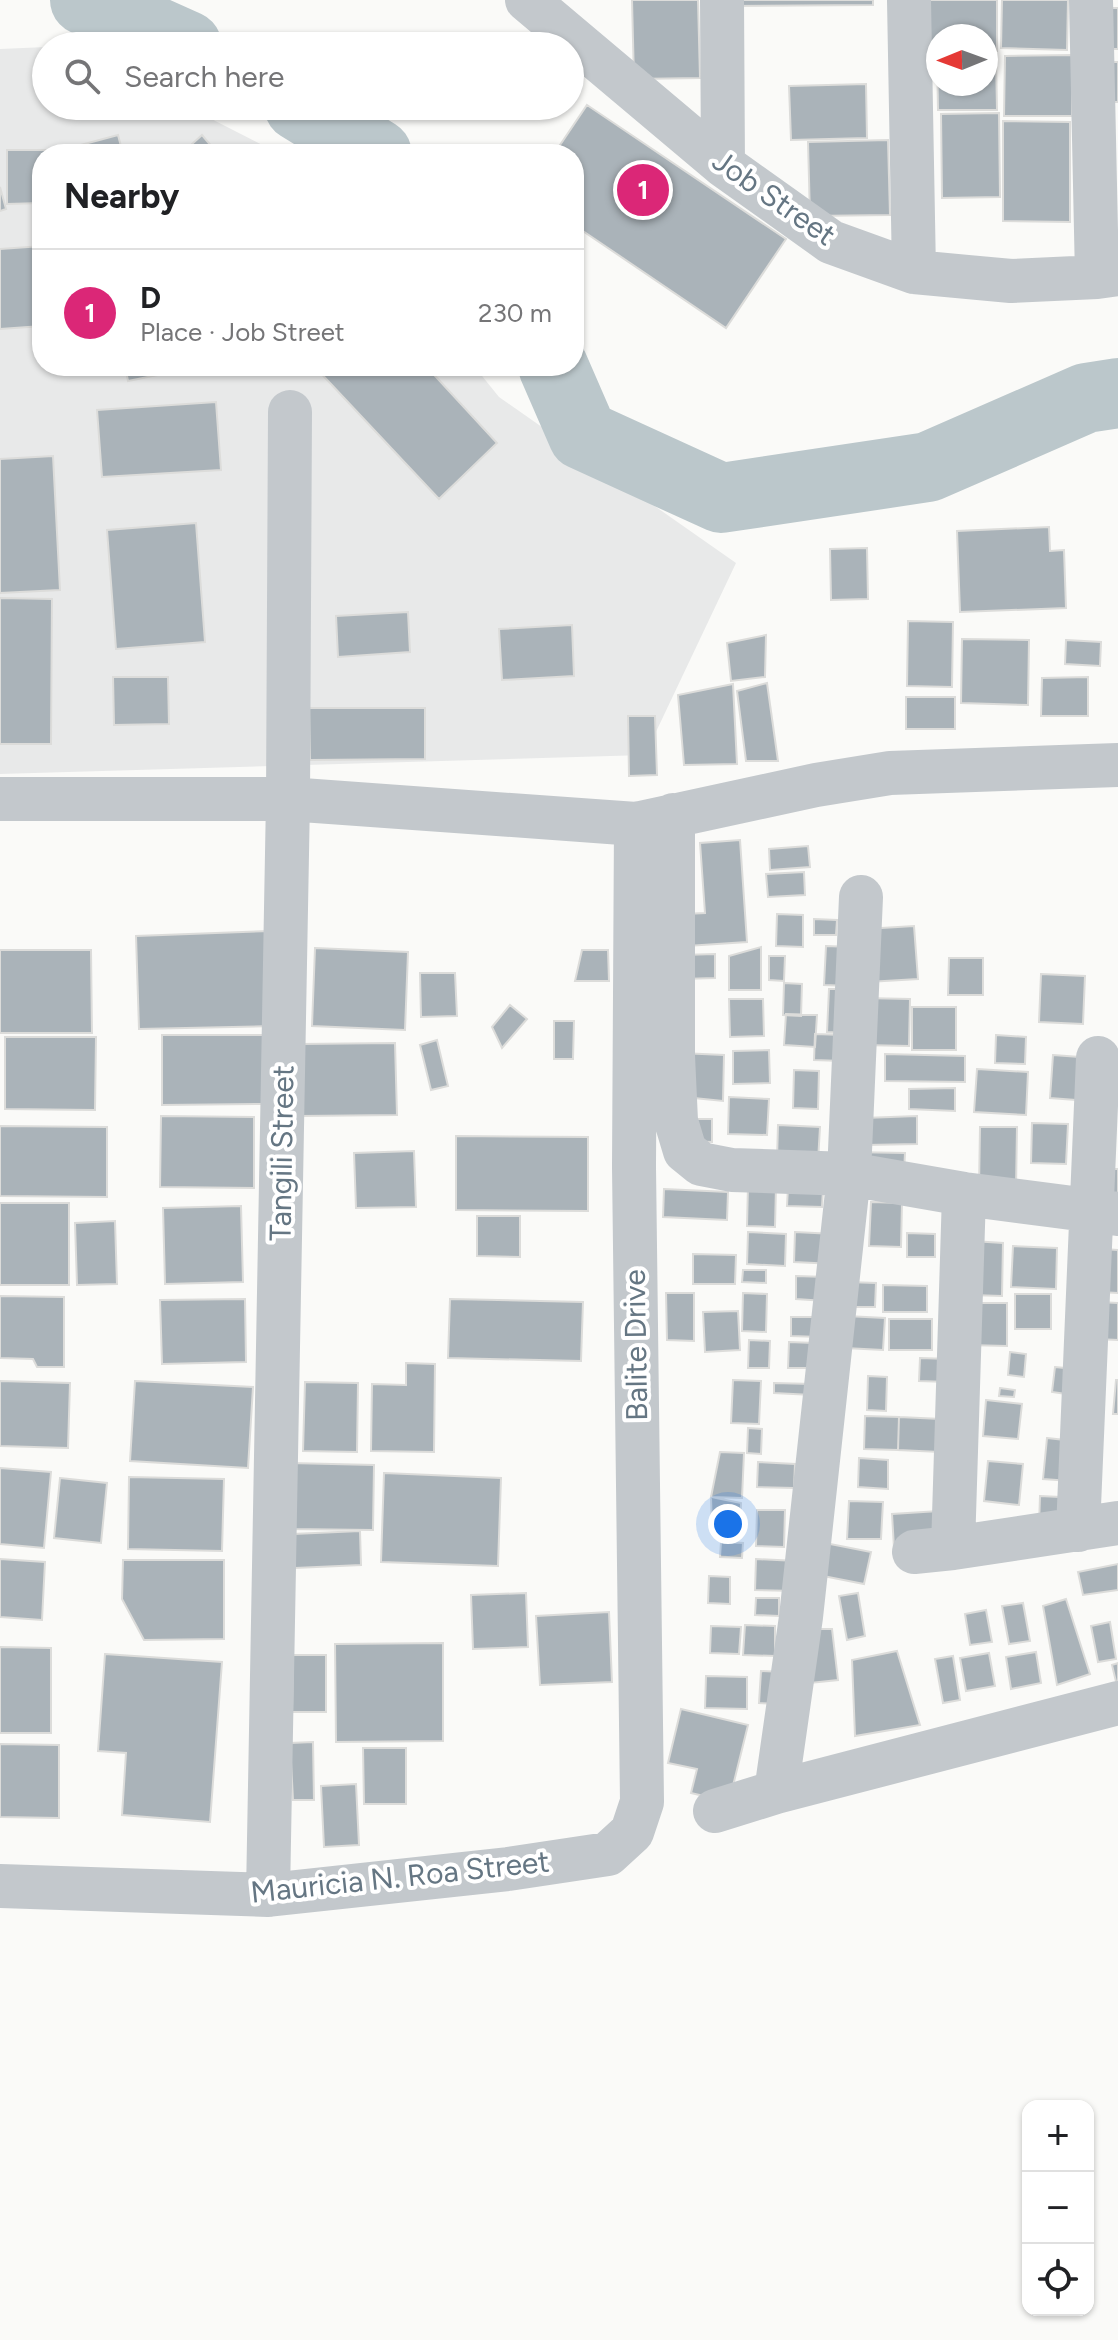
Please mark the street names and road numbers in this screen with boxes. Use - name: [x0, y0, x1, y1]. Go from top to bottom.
- street label: Job Street: [706, 142, 843, 253]
- street label: Tangili Street: [261, 1065, 302, 1241]
- street label: Balite Drive: [616, 1269, 655, 1421]
- street label: Mauricia N. Roa Street: [249, 1842, 551, 1911]

